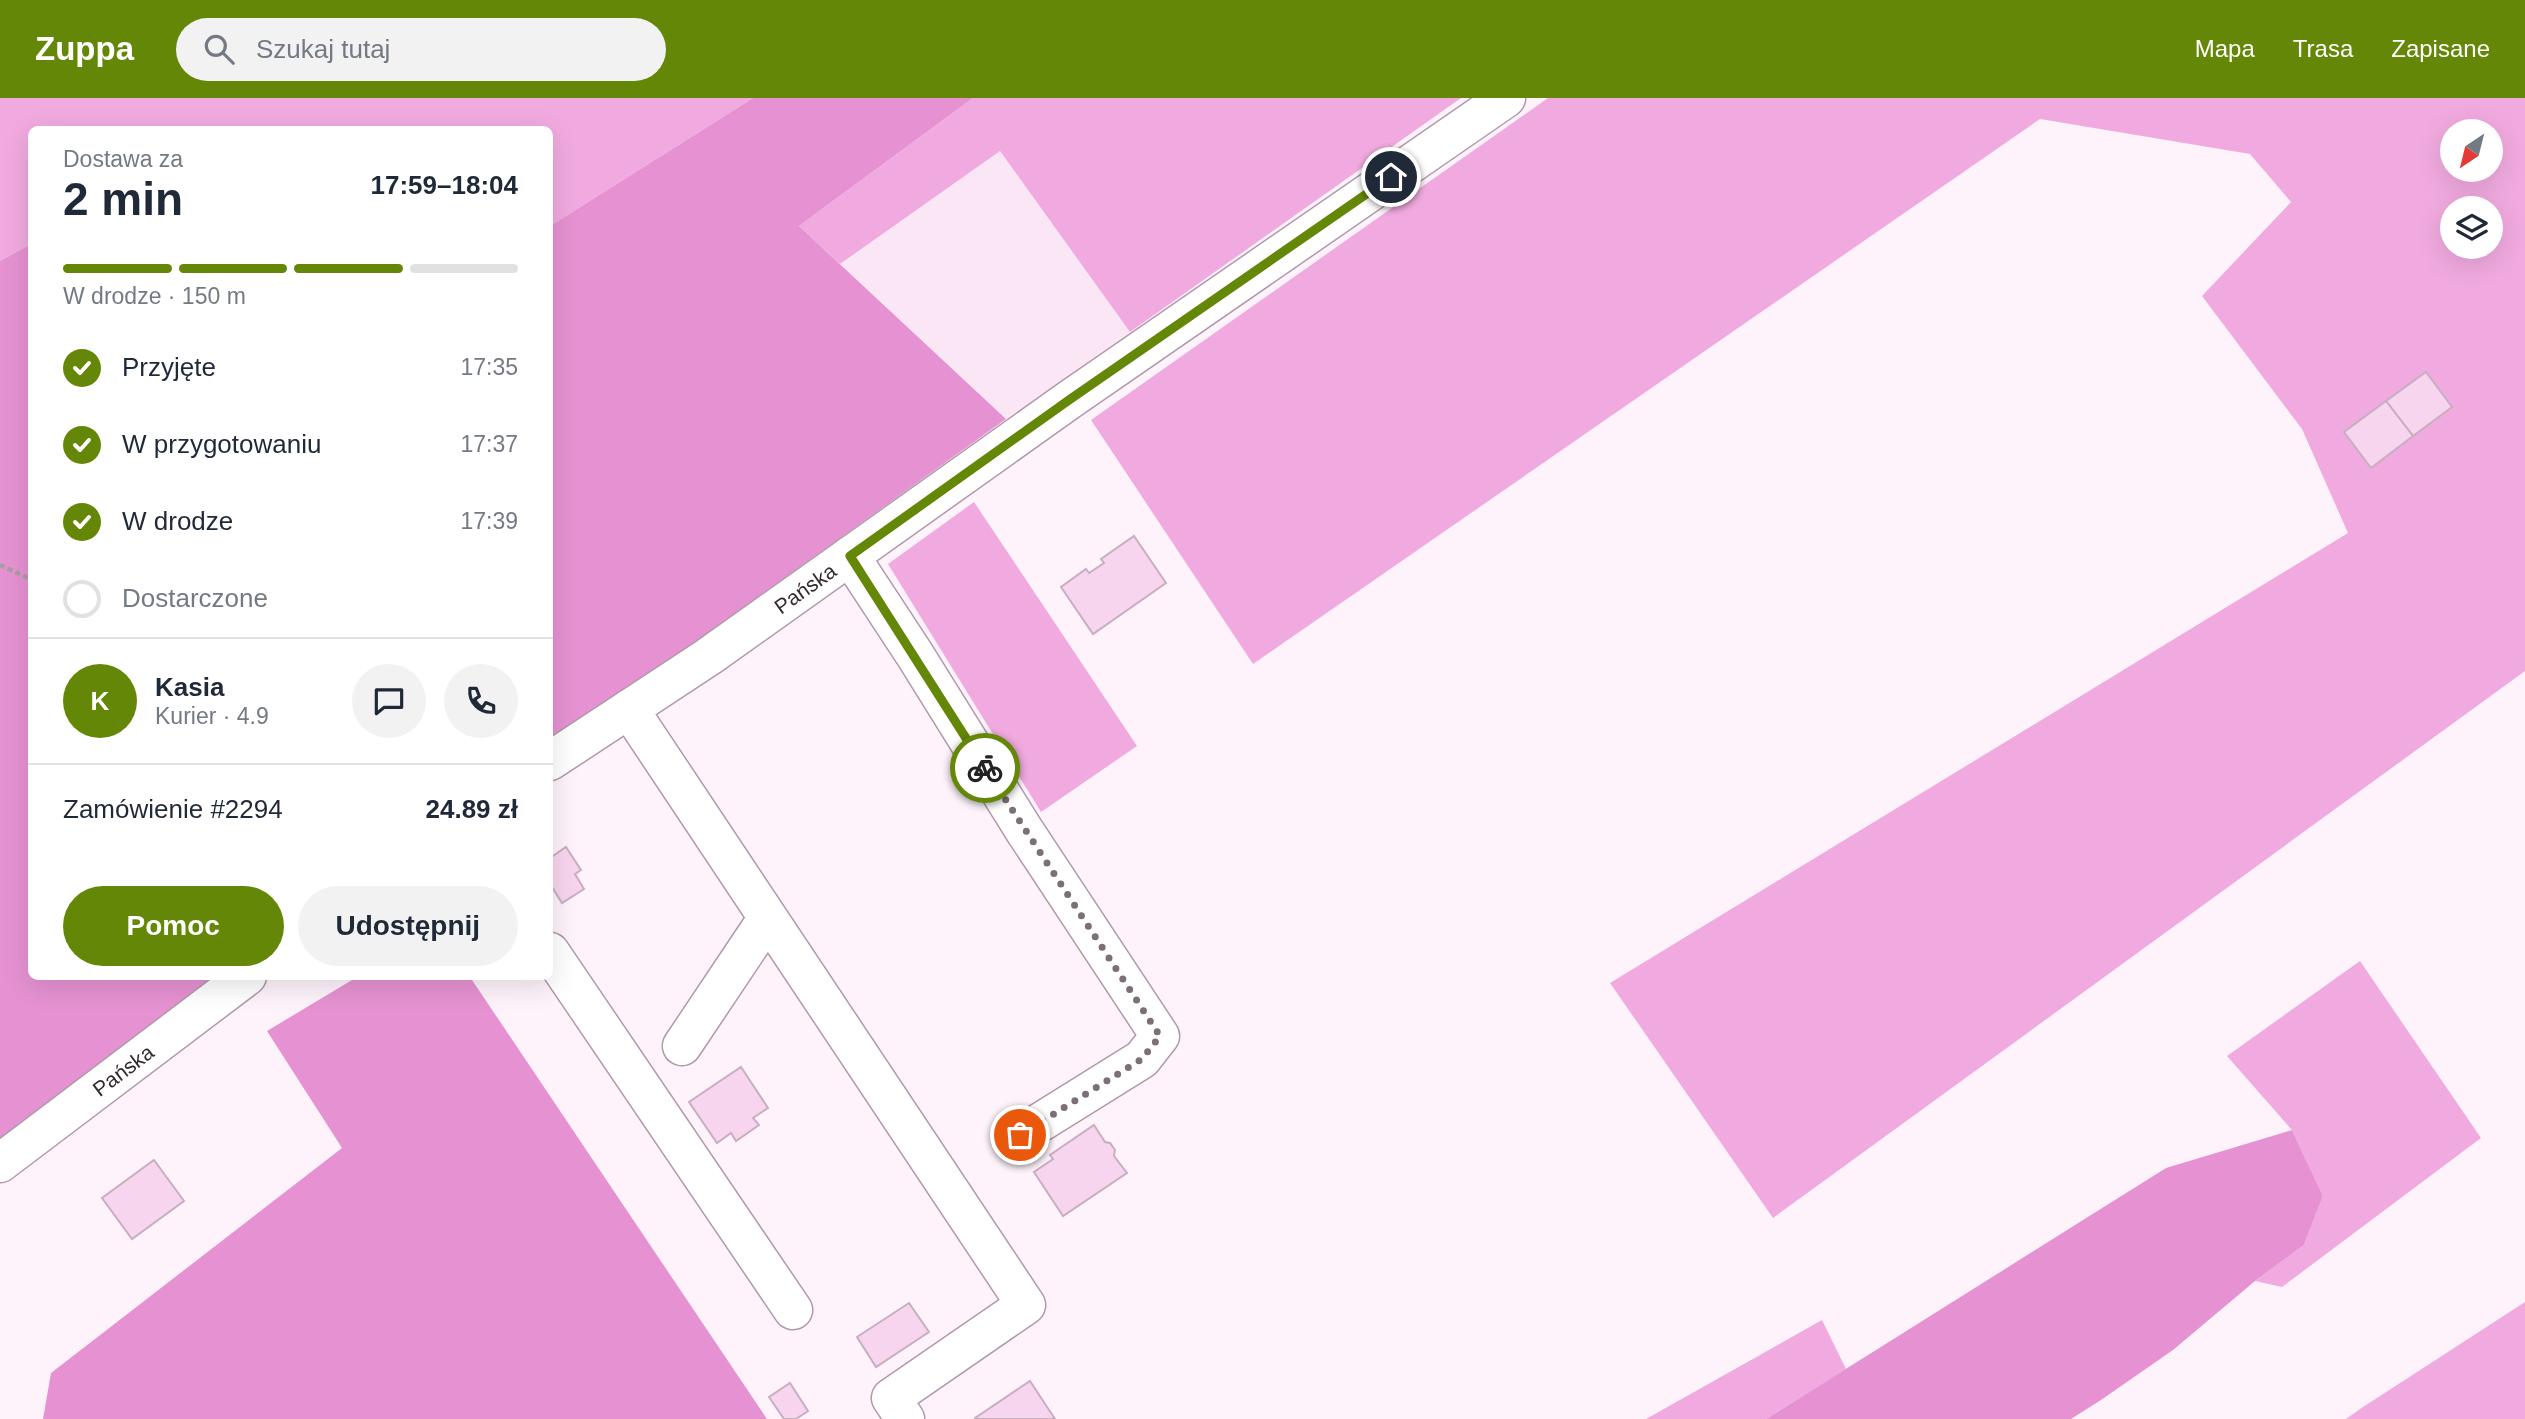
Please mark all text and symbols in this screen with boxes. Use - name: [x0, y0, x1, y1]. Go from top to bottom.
- search box: [176, 18, 666, 81]
- text: Zuppa: [35, 30, 134, 67]
- icon: search: [200, 30, 238, 68]
- text: Szukaj tutaj: [256, 34, 390, 64]
- text: Mapa: [2195, 35, 2255, 62]
- text: Trasa: [2293, 35, 2353, 62]
- text: Zapisane: [2391, 35, 2490, 62]
- north arrow: [2440, 119, 2502, 182]
- map controls: [2440, 119, 2503, 259]
- text: Dostawa za: [63, 146, 183, 172]
- pin: [1361, 147, 1421, 207]
- icon: home: [1372, 158, 1410, 196]
- text: 17:59–18:04: [371, 170, 518, 200]
- text: 2 min: [63, 173, 183, 225]
- button: layers: [2440, 196, 2503, 259]
- text: W drodze · 150 m: [63, 283, 246, 309]
- icon: check: [63, 349, 101, 387]
- text: Przyjęte: [122, 352, 216, 382]
- text: 17:35: [460, 354, 518, 380]
- icon: check: [63, 426, 101, 464]
- text: W przygotowaniu: [122, 429, 321, 459]
- text: 17:37: [460, 431, 518, 457]
- icon: check: [63, 503, 101, 541]
- text: W drodze: [122, 506, 233, 536]
- text: 17:39: [460, 508, 518, 534]
- street label: Pańska: [770, 558, 840, 618]
- text: Dostarczone: [122, 583, 268, 613]
- button: chat: [352, 664, 426, 738]
- button: phone: [444, 664, 518, 738]
- text: Kasia: [155, 672, 224, 702]
- text: K: [91, 686, 109, 716]
- text: Kurier · 4.9: [155, 703, 269, 729]
- courier: [950, 733, 1020, 803]
- icon: bike: [966, 749, 1004, 787]
- text: Zamówienie #2294: [63, 794, 283, 824]
- text: 24.89 zł: [425, 794, 518, 824]
- button: Pomoc: [63, 886, 284, 966]
- button: Udostępnij: [298, 886, 518, 966]
- street label: Pańska: [88, 1040, 158, 1100]
- pin: [990, 1105, 1050, 1165]
- icon: bag: [1001, 1116, 1039, 1154]

